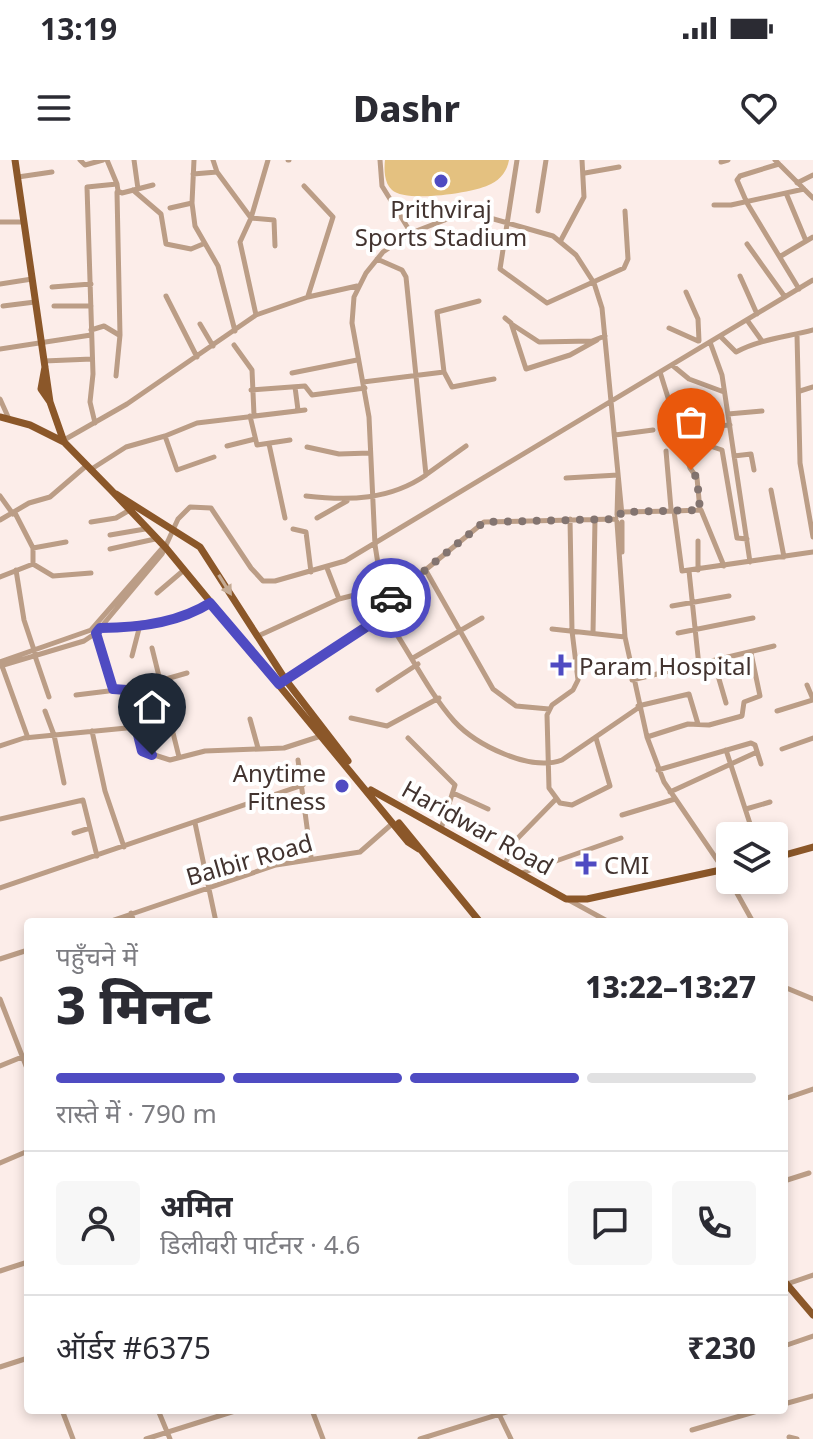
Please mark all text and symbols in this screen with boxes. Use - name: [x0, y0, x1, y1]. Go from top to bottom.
- text: 13:19: [40, 8, 117, 49]
- text: Dashr: [353, 84, 460, 133]
- icon: menu: [32, 86, 76, 130]
- icon: heart: [737, 86, 781, 130]
- marker: Prithviraj Sports Stadium: [432, 172, 450, 190]
- place label: Prithviraj Sports Stadium: [355, 192, 527, 253]
- pin: [657, 388, 725, 470]
- icon: bag: [669, 400, 713, 444]
- courier: [351, 558, 431, 638]
- one-way arrow: [217, 574, 231, 596]
- icon: car: [369, 576, 413, 620]
- place label: Param Hospital: [579, 649, 752, 682]
- marker: Param Hospital: [550, 654, 572, 676]
- pin: [118, 673, 186, 755]
- icon: home: [130, 685, 174, 729]
- place label: Anytime Fitness: [233, 756, 326, 817]
- street label: Haridwar Road: [396, 772, 560, 882]
- marker: Anytime Fitness: [333, 777, 351, 795]
- map controls: [716, 822, 788, 894]
- button: layers: [716, 822, 788, 894]
- street label: Balbir Road: [182, 825, 316, 893]
- place label: CMI: [604, 848, 649, 881]
- marker: CMI: [575, 853, 597, 875]
- text: पहुँचने में: [56, 938, 138, 974]
- text: 13:22–13:27: [585, 966, 756, 1007]
- text: 3 मिनट: [56, 968, 212, 1039]
- text: रास्ते में · 790 m: [56, 1095, 217, 1131]
- button: person: [56, 1181, 140, 1265]
- button: chat: [568, 1181, 652, 1265]
- button: phone: [672, 1181, 756, 1265]
- text: अमित: [160, 1185, 233, 1226]
- text: डिलीवरी पार्टनर · 4.6: [160, 1226, 360, 1262]
- text: ऑर्डर #6375: [56, 1327, 211, 1368]
- text: ₹230: [687, 1327, 756, 1368]

